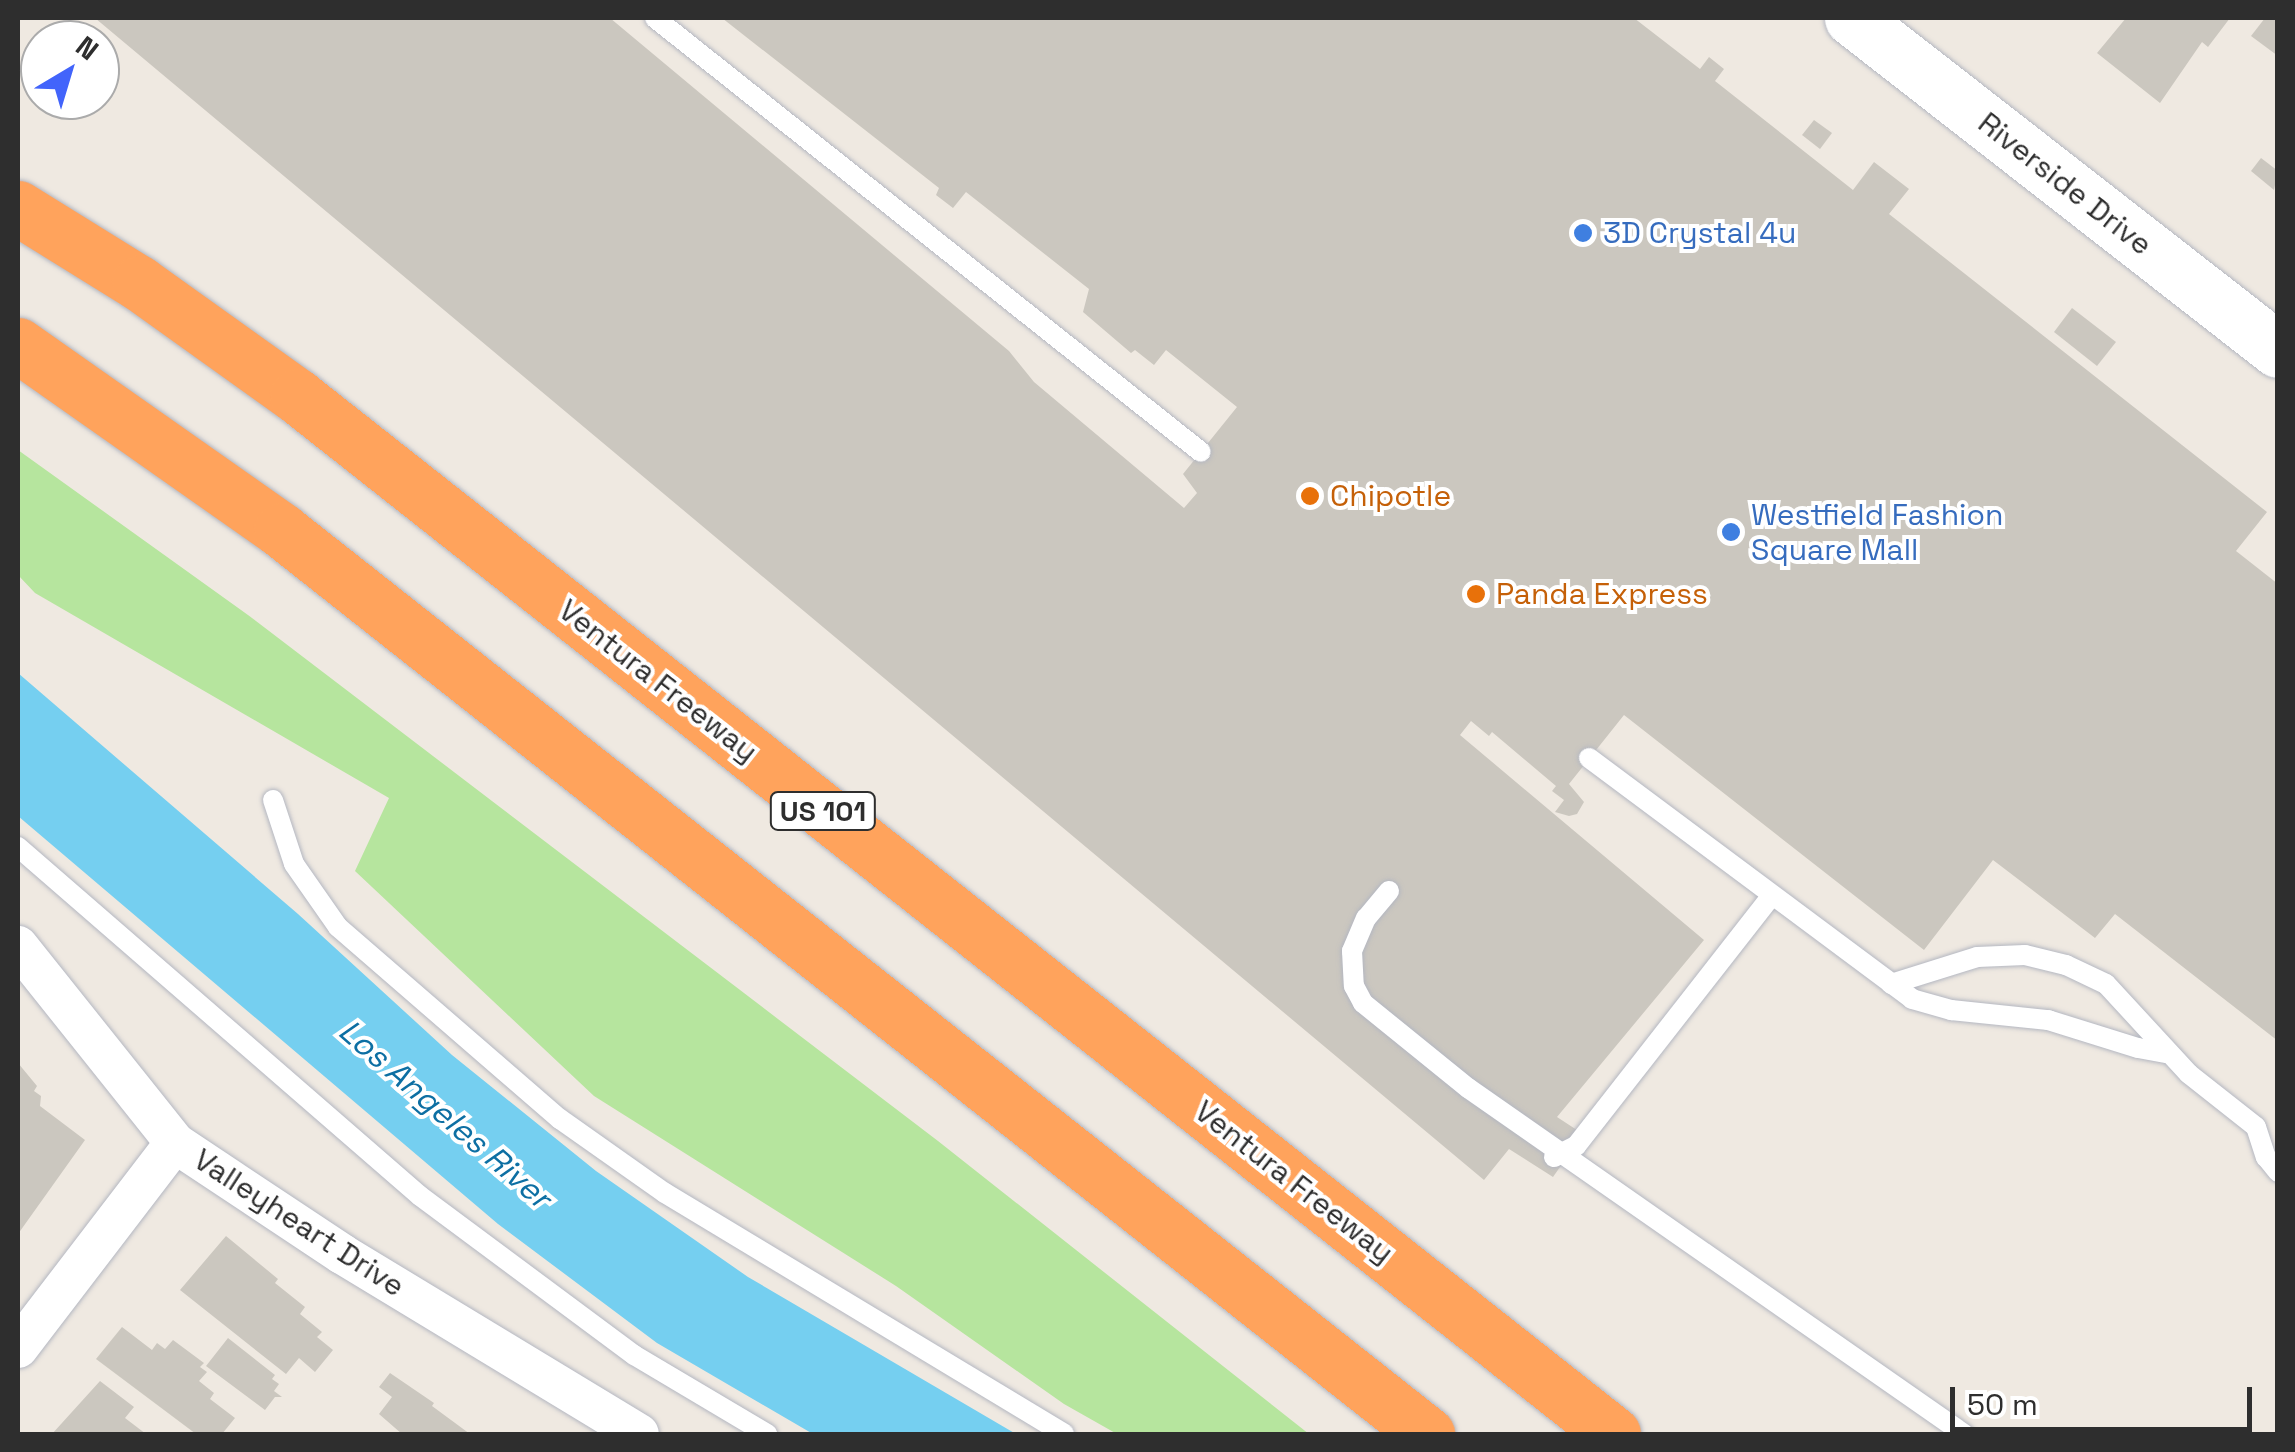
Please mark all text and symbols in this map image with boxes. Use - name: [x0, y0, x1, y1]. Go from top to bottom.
- north arrow: [20, 20, 120, 120]
- text: N: [69, 28, 106, 68]
- street label: Riverside Drive: [1971, 105, 2159, 263]
- place label: 3D Crystal 4u: [1603, 215, 1796, 251]
- marker: 3D Crystal 4u: [1572, 222, 1594, 244]
- place label: Chipotle: [1330, 478, 1451, 514]
- marker: Chipotle: [1299, 485, 1321, 507]
- place label: Westfield Fashion Square Mall: [1751, 497, 2003, 568]
- marker: Westfield Fashion Square Mall: [1720, 521, 1742, 543]
- place label: Panda Express: [1496, 576, 1708, 612]
- marker: Panda Express: [1465, 583, 1487, 605]
- street label: Ventura Freeway: [551, 592, 765, 770]
- road number: US 101: [768, 788, 878, 834]
- water label: Los Angeles River: [331, 1011, 559, 1217]
- street label: Ventura Freeway: [1187, 1093, 1401, 1271]
- street label: Valleyheart Drive: [187, 1142, 411, 1304]
- scale bar: [1955, 1367, 2258, 1429]
- text: 50 m: [1967, 1385, 2038, 1424]

